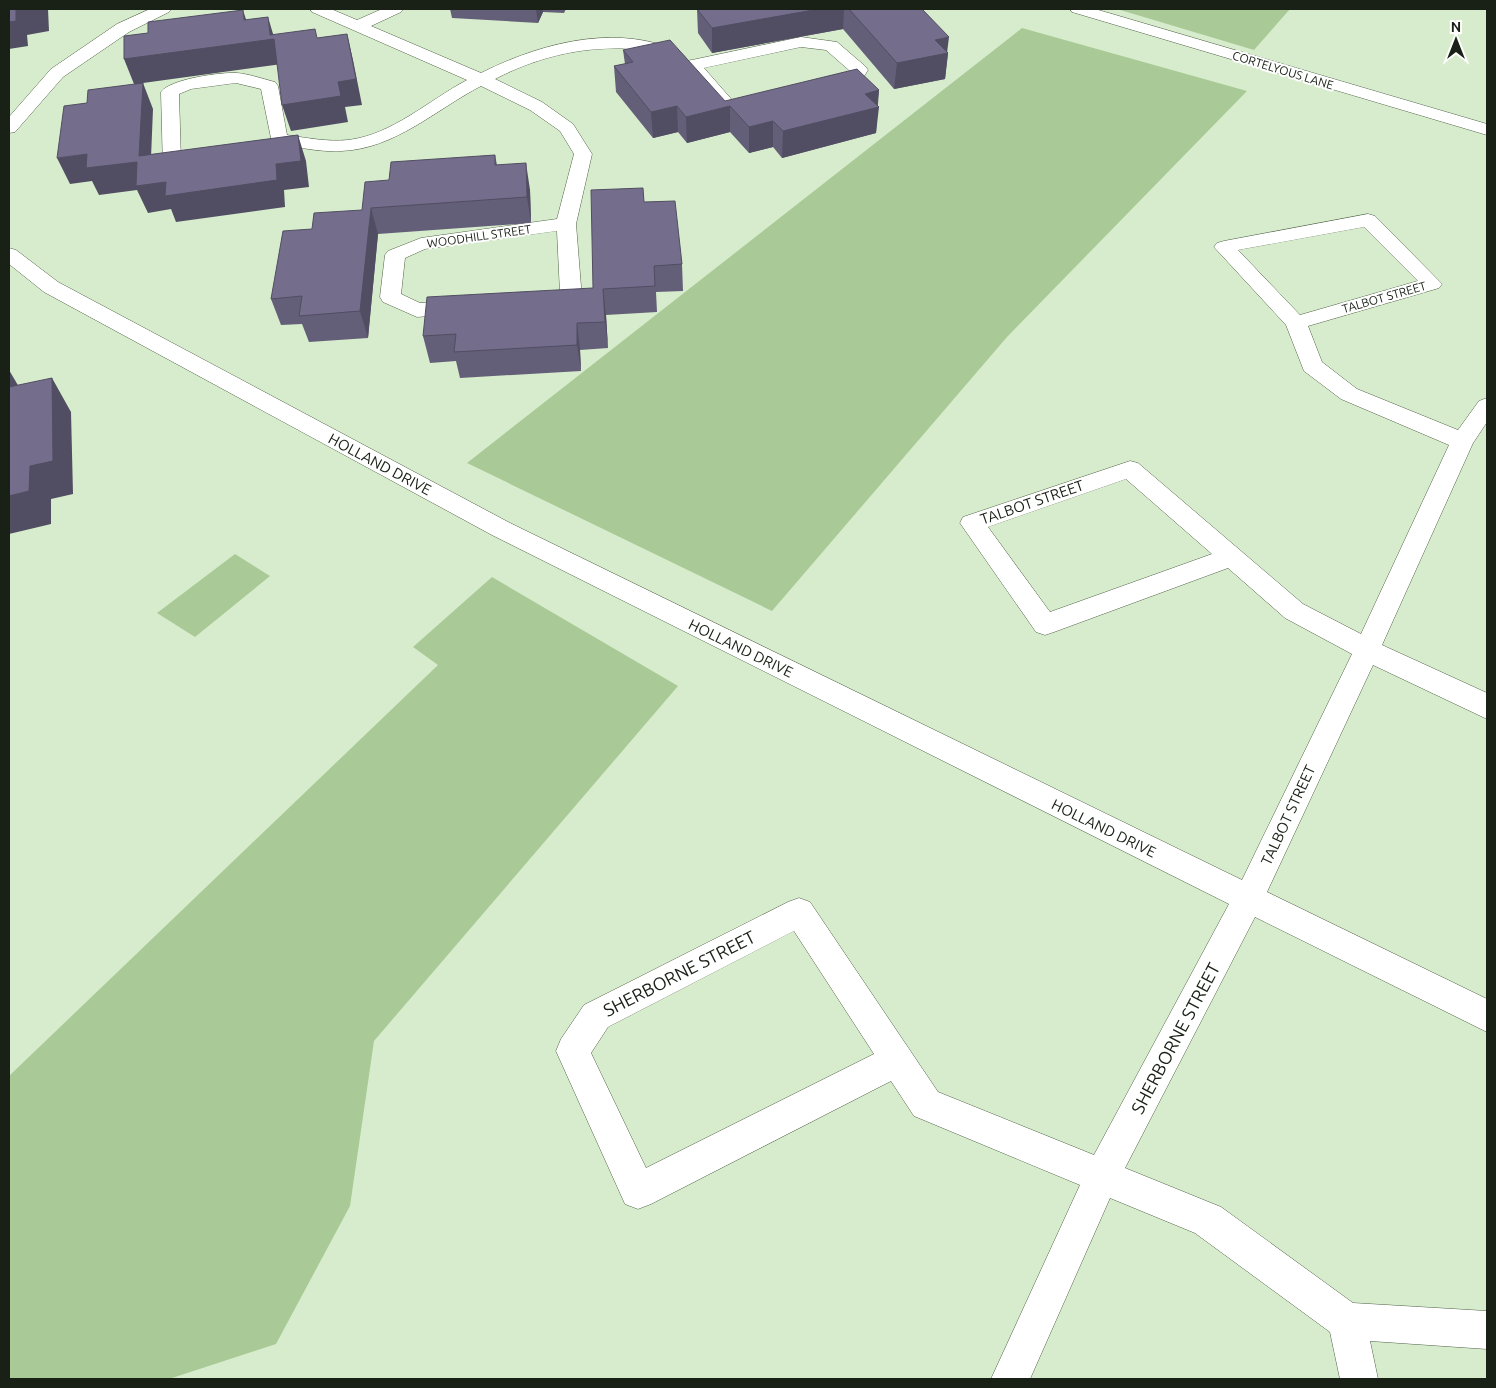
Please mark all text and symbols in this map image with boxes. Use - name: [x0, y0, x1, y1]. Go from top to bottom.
- north arrow: [1431, 15, 1481, 65]
- text: N: [1451, 19, 1461, 35]
- street label: CORTELYOUS LANE: [1231, 48, 1335, 92]
- street label: WOODHILL STREET: [426, 222, 532, 250]
- street label: TALBOT STREET: [1341, 279, 1428, 315]
- street label: HOLLAND DRIVE: [326, 430, 434, 498]
- street label: TALBOT STREET: [978, 476, 1087, 528]
- street label: HOLLAND DRIVE: [686, 615, 796, 681]
- street label: TALBOT STREET: [1257, 762, 1319, 868]
- street label: HOLLAND DRIVE: [1049, 795, 1159, 861]
- street label: SHERBORNE STREET: [600, 926, 758, 1020]
- street label: SHERBORNE STREET: [1127, 959, 1223, 1117]

